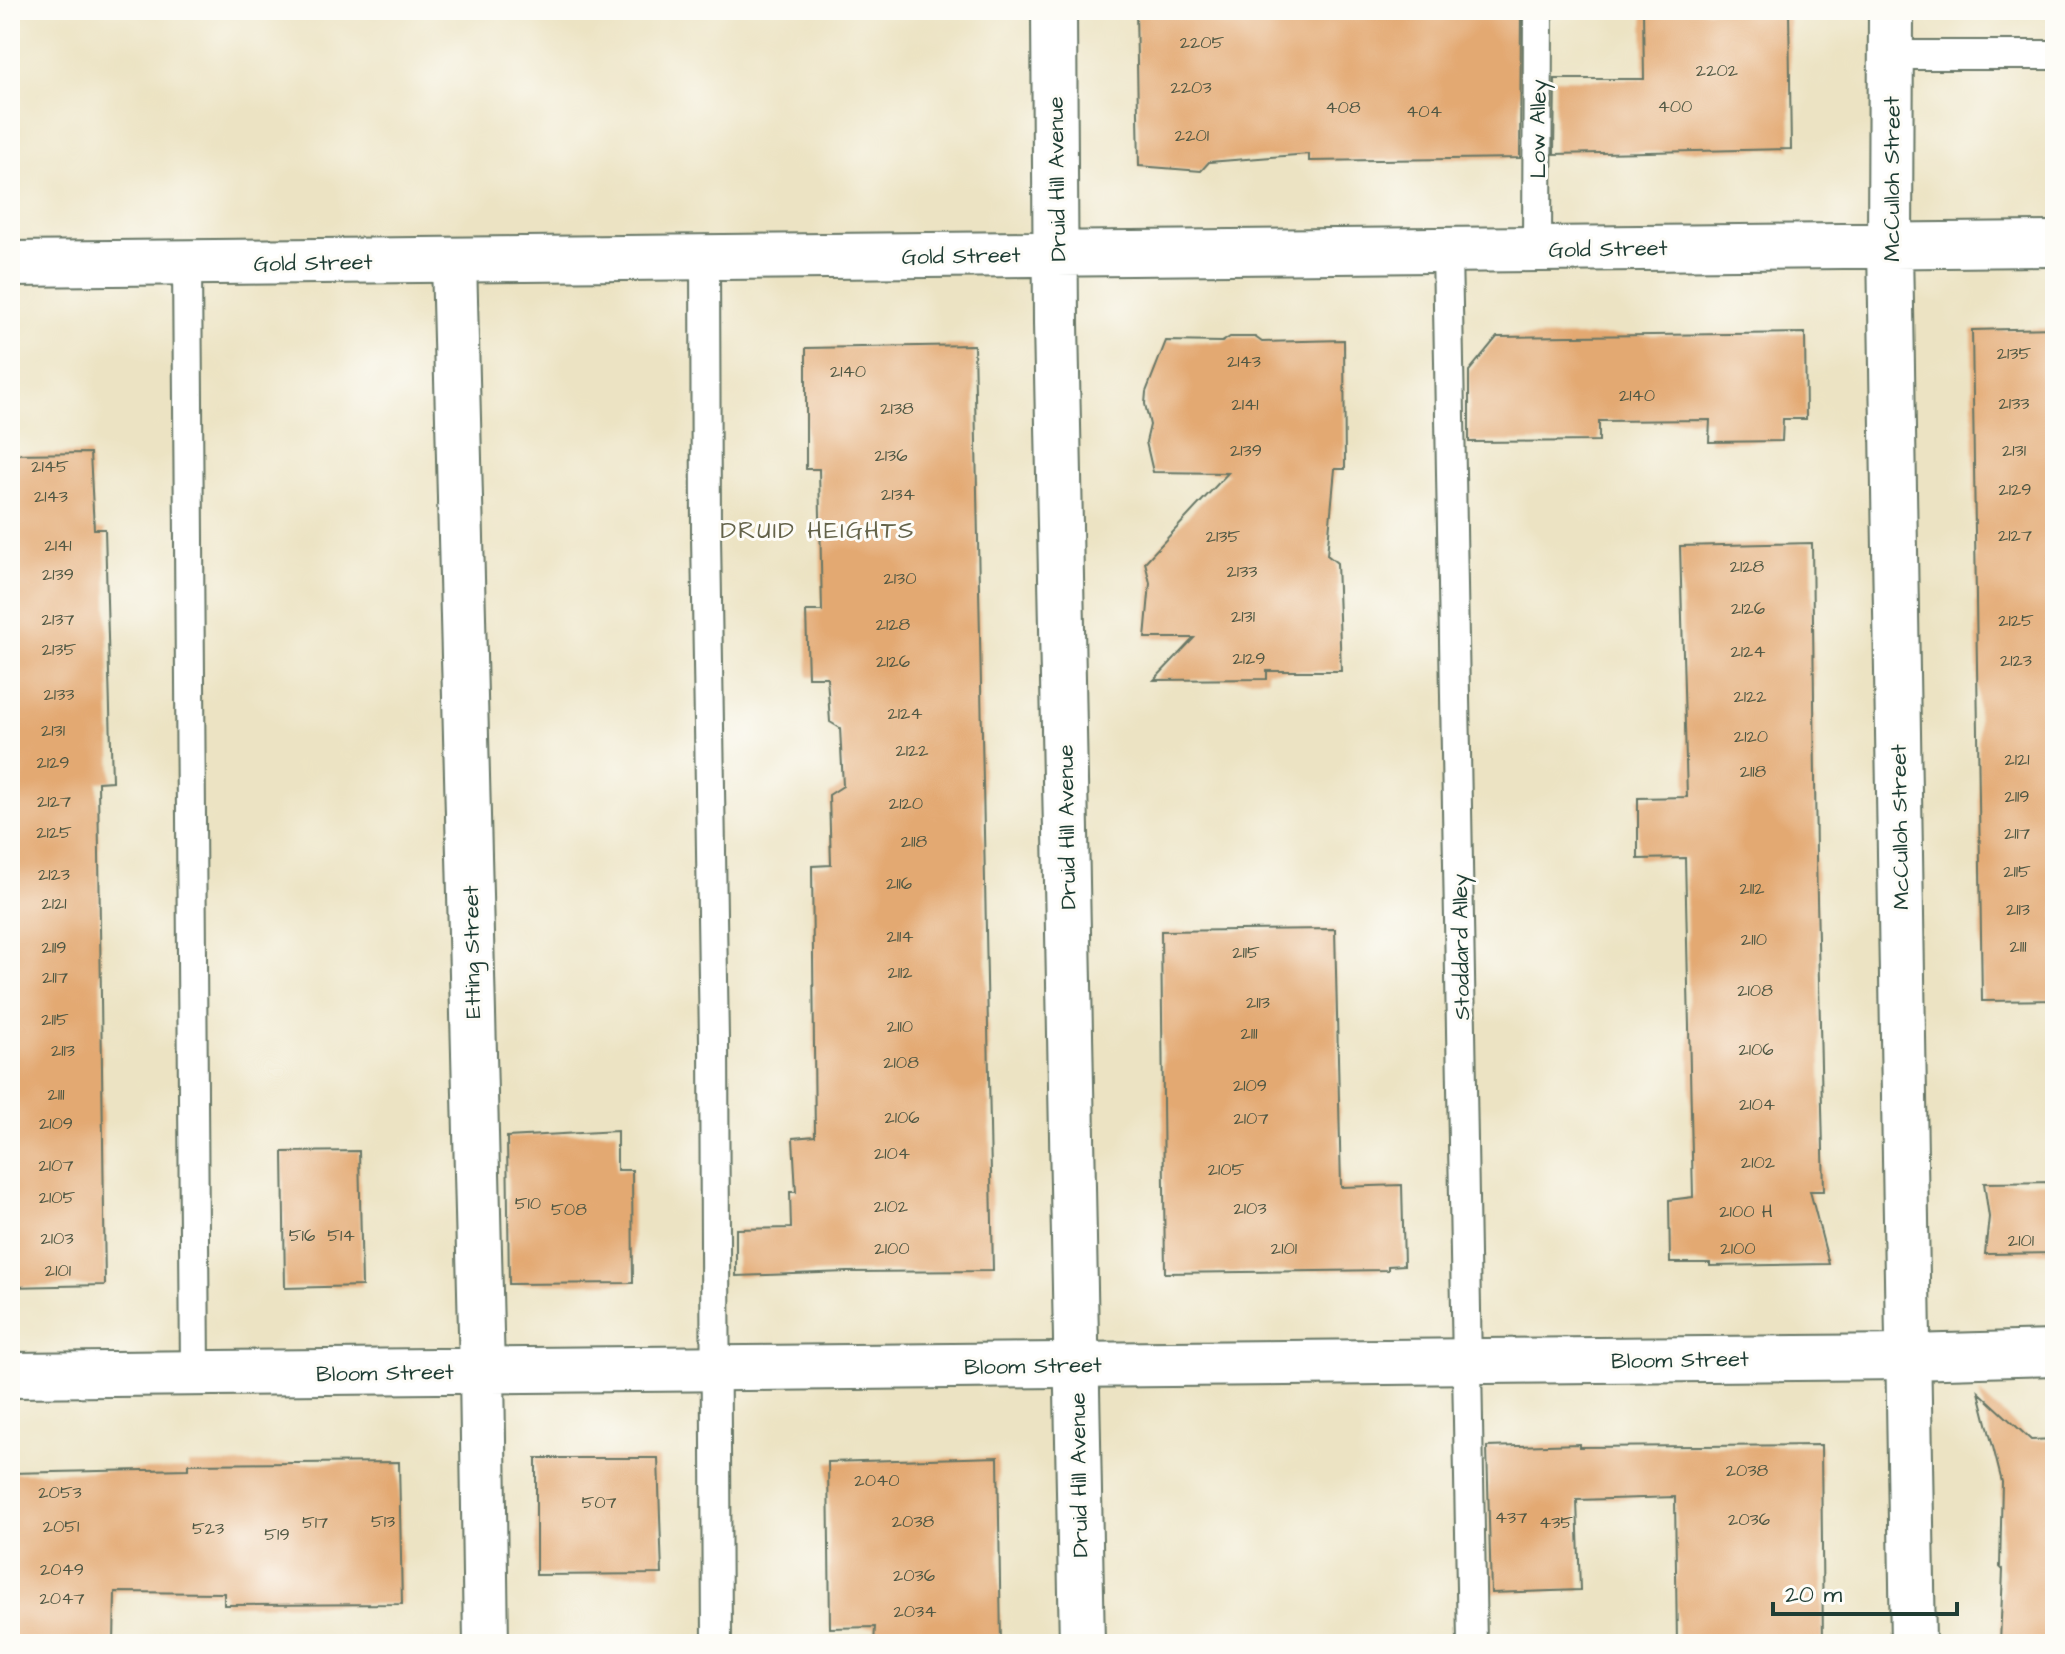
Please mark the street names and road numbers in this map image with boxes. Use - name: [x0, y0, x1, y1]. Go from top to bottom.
- street label: Low Alley: [1523, 79, 1555, 179]
- street label: Druid Hill Avenue: [1041, 96, 1074, 262]
- street label: McCulloh Street: [1877, 96, 1908, 262]
- street label: Gold Street: [1548, 233, 1668, 266]
- street label: Gold Street: [901, 240, 1021, 273]
- street label: Gold Street: [253, 247, 373, 280]
- street label: Druid Hill Avenue: [1051, 744, 1084, 910]
- street label: McCulloh Street: [1884, 744, 1917, 910]
- street label: Stoddard Alley: [1445, 874, 1479, 1020]
- street label: Etting Street: [456, 885, 490, 1019]
- street label: Bloom Street: [1611, 1344, 1749, 1377]
- street label: Bloom Street: [964, 1350, 1102, 1383]
- street label: Bloom Street: [316, 1357, 454, 1390]
- street label: Druid Hill Avenue: [1063, 1392, 1096, 1558]

